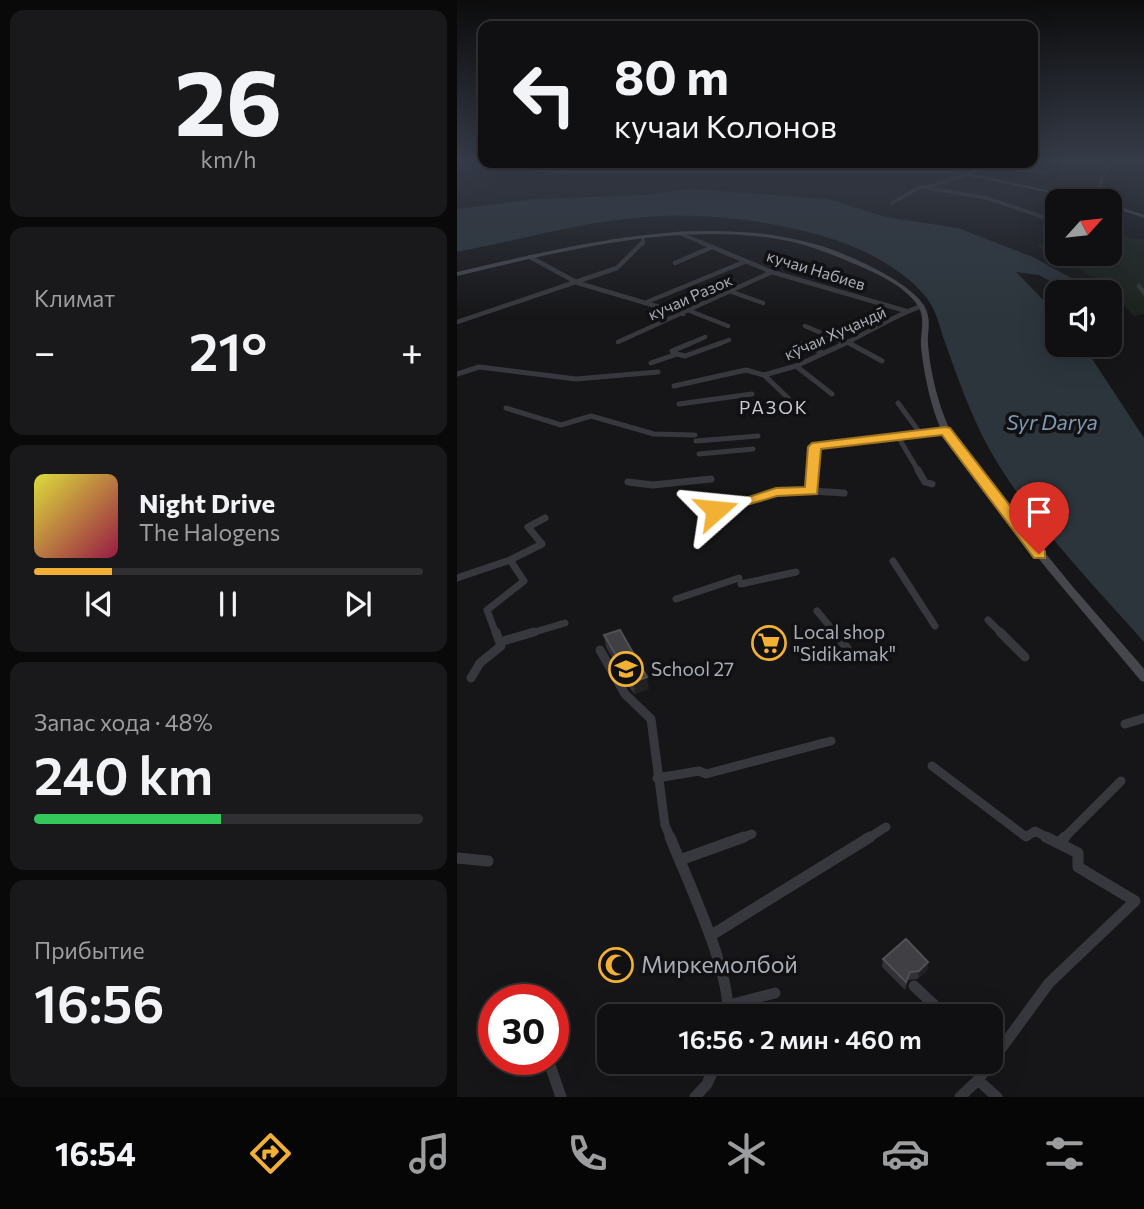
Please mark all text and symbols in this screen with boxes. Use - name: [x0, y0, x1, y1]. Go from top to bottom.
- text: 26: [175, 43, 282, 155]
- text: 80 m: [614, 45, 729, 105]
- icon: left: [499, 49, 590, 140]
- text: кучаи Колонов: [614, 105, 837, 145]
- text: km/h: [201, 145, 256, 173]
- north arrow: [1045, 189, 1122, 266]
- map controls: [1045, 189, 1122, 357]
- street label: кучаи Набиев: [765, 246, 868, 294]
- street label: кучаи Разок: [645, 269, 735, 324]
- button: sound: [1045, 280, 1122, 357]
- text: Климат: [34, 284, 115, 312]
- street label: кӯчаи Хуҷандӣ: [781, 302, 889, 363]
- text: 21°: [189, 318, 267, 382]
- text: −: [34, 327, 56, 374]
- text: +: [401, 327, 423, 374]
- district label: РАЗОК: [739, 396, 809, 418]
- water label: Syr Darya: [1006, 409, 1098, 434]
- position arrow: [679, 473, 753, 547]
- pin: [1009, 482, 1069, 554]
- text: Night Drive: [139, 487, 275, 518]
- icon: arrive: [1020, 493, 1058, 531]
- text: The Halogens: [139, 518, 280, 546]
- icon: previous: [80, 585, 118, 623]
- icon: pause: [209, 585, 247, 623]
- icon: next: [339, 585, 377, 623]
- place label: Local shop "Sidikamak": [793, 620, 896, 665]
- supermarket icon: Local shop "Sidikamak": [750, 624, 788, 662]
- school or university icon: School 27: [607, 650, 645, 688]
- place label: School 27: [651, 657, 734, 680]
- text: Запас хода · 48%: [34, 708, 213, 736]
- text: 240 km: [34, 742, 213, 806]
- text: Прибытие: [34, 936, 145, 964]
- mosque icon: Миркемолбой: [597, 946, 635, 984]
- place label: Миркемолбой: [641, 950, 798, 978]
- text: 16:56: [34, 970, 164, 1034]
- speed limit sign: 30: [478, 984, 569, 1075]
- text: 16:56 · 2 мин · 460 m: [678, 1023, 922, 1054]
- icon: directions: [246, 1129, 295, 1178]
- icon: music: [405, 1129, 454, 1178]
- icon: phone: [563, 1129, 612, 1178]
- icon: climate: [722, 1129, 771, 1178]
- icon: car: [881, 1129, 930, 1178]
- icon: filters: [1040, 1129, 1089, 1178]
- text: 16:54: [55, 1133, 136, 1173]

